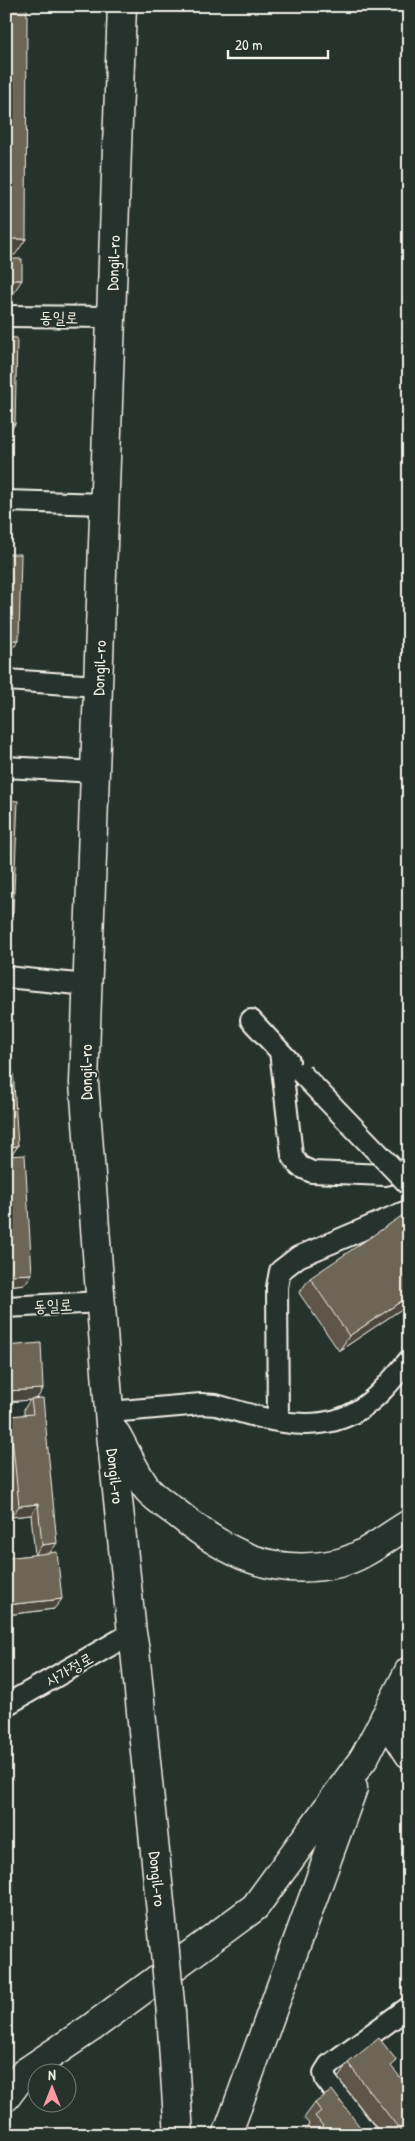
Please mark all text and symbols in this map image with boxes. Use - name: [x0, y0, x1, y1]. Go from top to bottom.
- scale bar: [228, 28, 328, 60]
- text: 20 m: [235, 34, 262, 55]
- street label: Dongil-ro: [101, 234, 125, 291]
- street label: 동일로: [39, 306, 79, 328]
- street label: Dongil-ro: [87, 639, 111, 696]
- street label: Dongil-ro: [75, 1044, 97, 1100]
- street label: 동일로: [33, 1293, 73, 1317]
- street label: Dongil-ro: [102, 1447, 129, 1505]
- street label: 사가정로: [41, 1647, 97, 1691]
- street label: Dongil-ro: [144, 1850, 171, 1908]
- north arrow: [28, 2064, 78, 2114]
- text: N: [48, 2065, 56, 2084]

